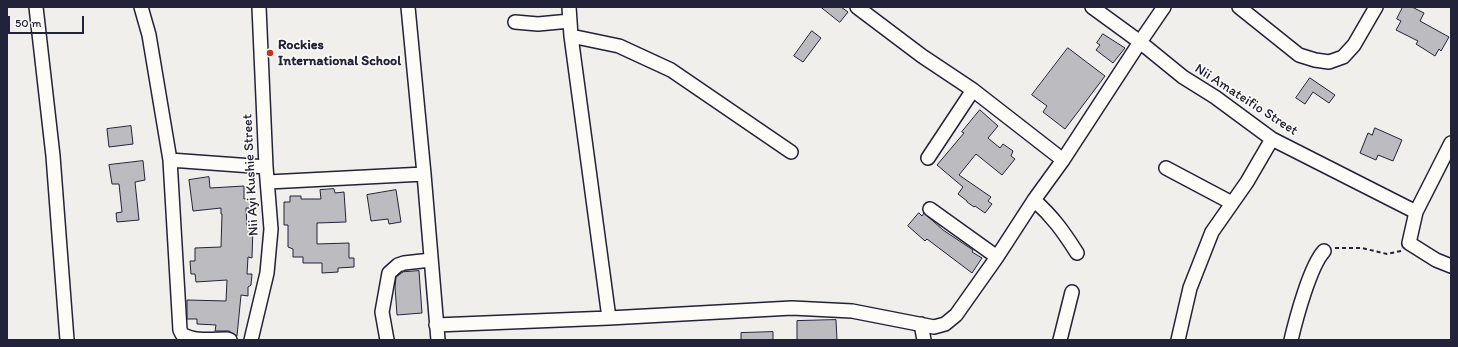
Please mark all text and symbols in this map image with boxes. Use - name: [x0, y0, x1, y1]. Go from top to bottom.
- scale bar: [10, 8, 86, 34]
- text: 50 m: [15, 16, 41, 30]
- place label: Rockies International School: [278, 37, 401, 70]
- marker: Rockies International School: [265, 48, 275, 58]
- street label: Nii Amateifio Street: [1191, 60, 1301, 140]
- street label: Nii Ayi Kushie Street: [239, 114, 263, 236]

